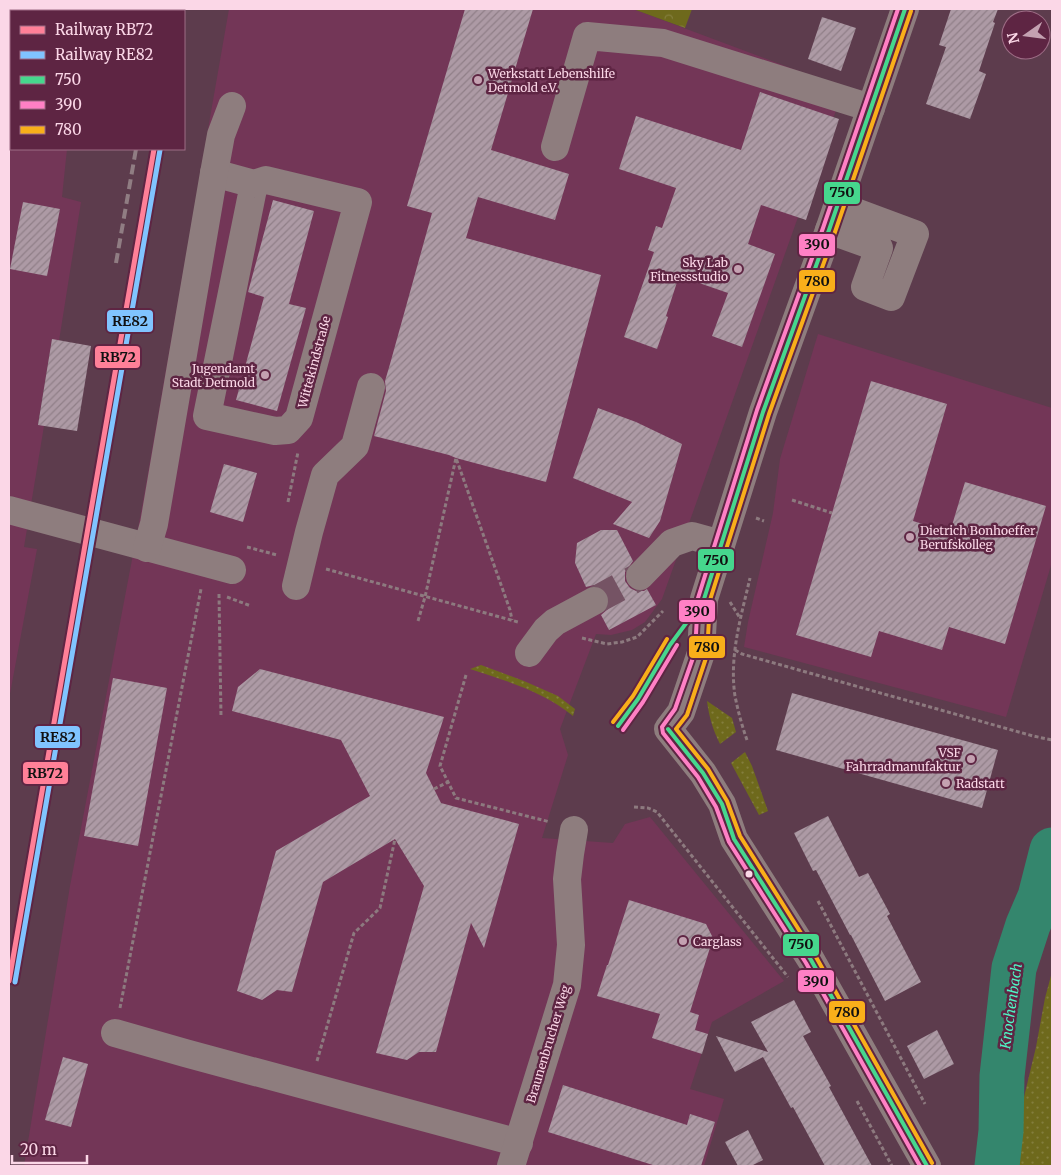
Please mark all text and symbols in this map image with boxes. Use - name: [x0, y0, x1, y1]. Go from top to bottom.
- legend: [10, 10, 185, 150]
- north arrow: [1001, 10, 1051, 60]
- text: Railway RB72: [55, 20, 153, 39]
- text: N: [1003, 31, 1023, 46]
- text: Railway RE82: [55, 45, 153, 64]
- place label: Werkstatt Lebenshilfe Detmold e.V.: [487, 66, 615, 95]
- text: 750: [55, 70, 81, 89]
- marker: Werkstatt Lebenshilfe Detmold e.V.: [472, 74, 484, 86]
- text: 390: [55, 95, 82, 114]
- text: 780: [55, 120, 82, 139]
- line badge: 750: [823, 181, 861, 205]
- text: 750: [829, 183, 855, 201]
- line badge: 390: [798, 233, 836, 257]
- text: 390: [804, 235, 830, 253]
- place label: Sky Lab Fitnessstudio: [650, 255, 728, 284]
- marker: Sky Lab Fitnessstudio: [732, 263, 744, 275]
- line badge: 780: [798, 269, 836, 293]
- text: 780: [804, 272, 830, 290]
- line badge: RE82: [106, 309, 154, 333]
- text: RE82: [112, 312, 148, 330]
- street label: Wittekindstraße: [294, 314, 333, 411]
- line badge: RB72: [94, 345, 141, 369]
- text: RB72: [100, 348, 136, 366]
- place label: Jugendamt Stadt Detmold: [172, 361, 255, 390]
- marker: Jugendamt Stadt Detmold: [259, 369, 271, 381]
- place label: Dietrich Bonhoeffer Berufskolleg: [920, 523, 1036, 552]
- marker: Dietrich Bonhoeffer Berufskolleg: [904, 531, 916, 543]
- line badge: 750: [697, 548, 735, 572]
- text: 750: [703, 551, 729, 569]
- line badge: 390: [678, 599, 716, 623]
- text: 390: [684, 602, 710, 620]
- line badge: 780: [688, 635, 726, 659]
- text: 780: [694, 638, 720, 656]
- line badge: RE82: [34, 725, 81, 749]
- text: RE82: [40, 728, 76, 746]
- place label: VSF Fahrradmanufaktur: [846, 745, 962, 774]
- marker: VSF Fahrradmanufaktur: [965, 753, 977, 765]
- line badge: RB72: [22, 761, 69, 785]
- text: RB72: [27, 764, 63, 782]
- place label: Radstatt: [956, 776, 1005, 791]
- marker: Radstatt: [940, 777, 952, 789]
- unlabelled marker: [744, 869, 754, 879]
- line badge: 750: [782, 933, 820, 957]
- place label: Carglass: [693, 934, 742, 949]
- marker: Carglass: [677, 935, 689, 947]
- text: 750: [788, 935, 814, 953]
- water label: Knochenbach: [996, 962, 1026, 1051]
- line badge: 390: [797, 969, 835, 993]
- text: 390: [803, 972, 829, 990]
- street label: Braunenbrucher Weg: [523, 983, 573, 1105]
- line badge: 780: [828, 1000, 866, 1024]
- text: 780: [834, 1003, 860, 1021]
- scale bar: [12, 1132, 88, 1164]
- text: 20 m: [20, 1140, 57, 1159]

